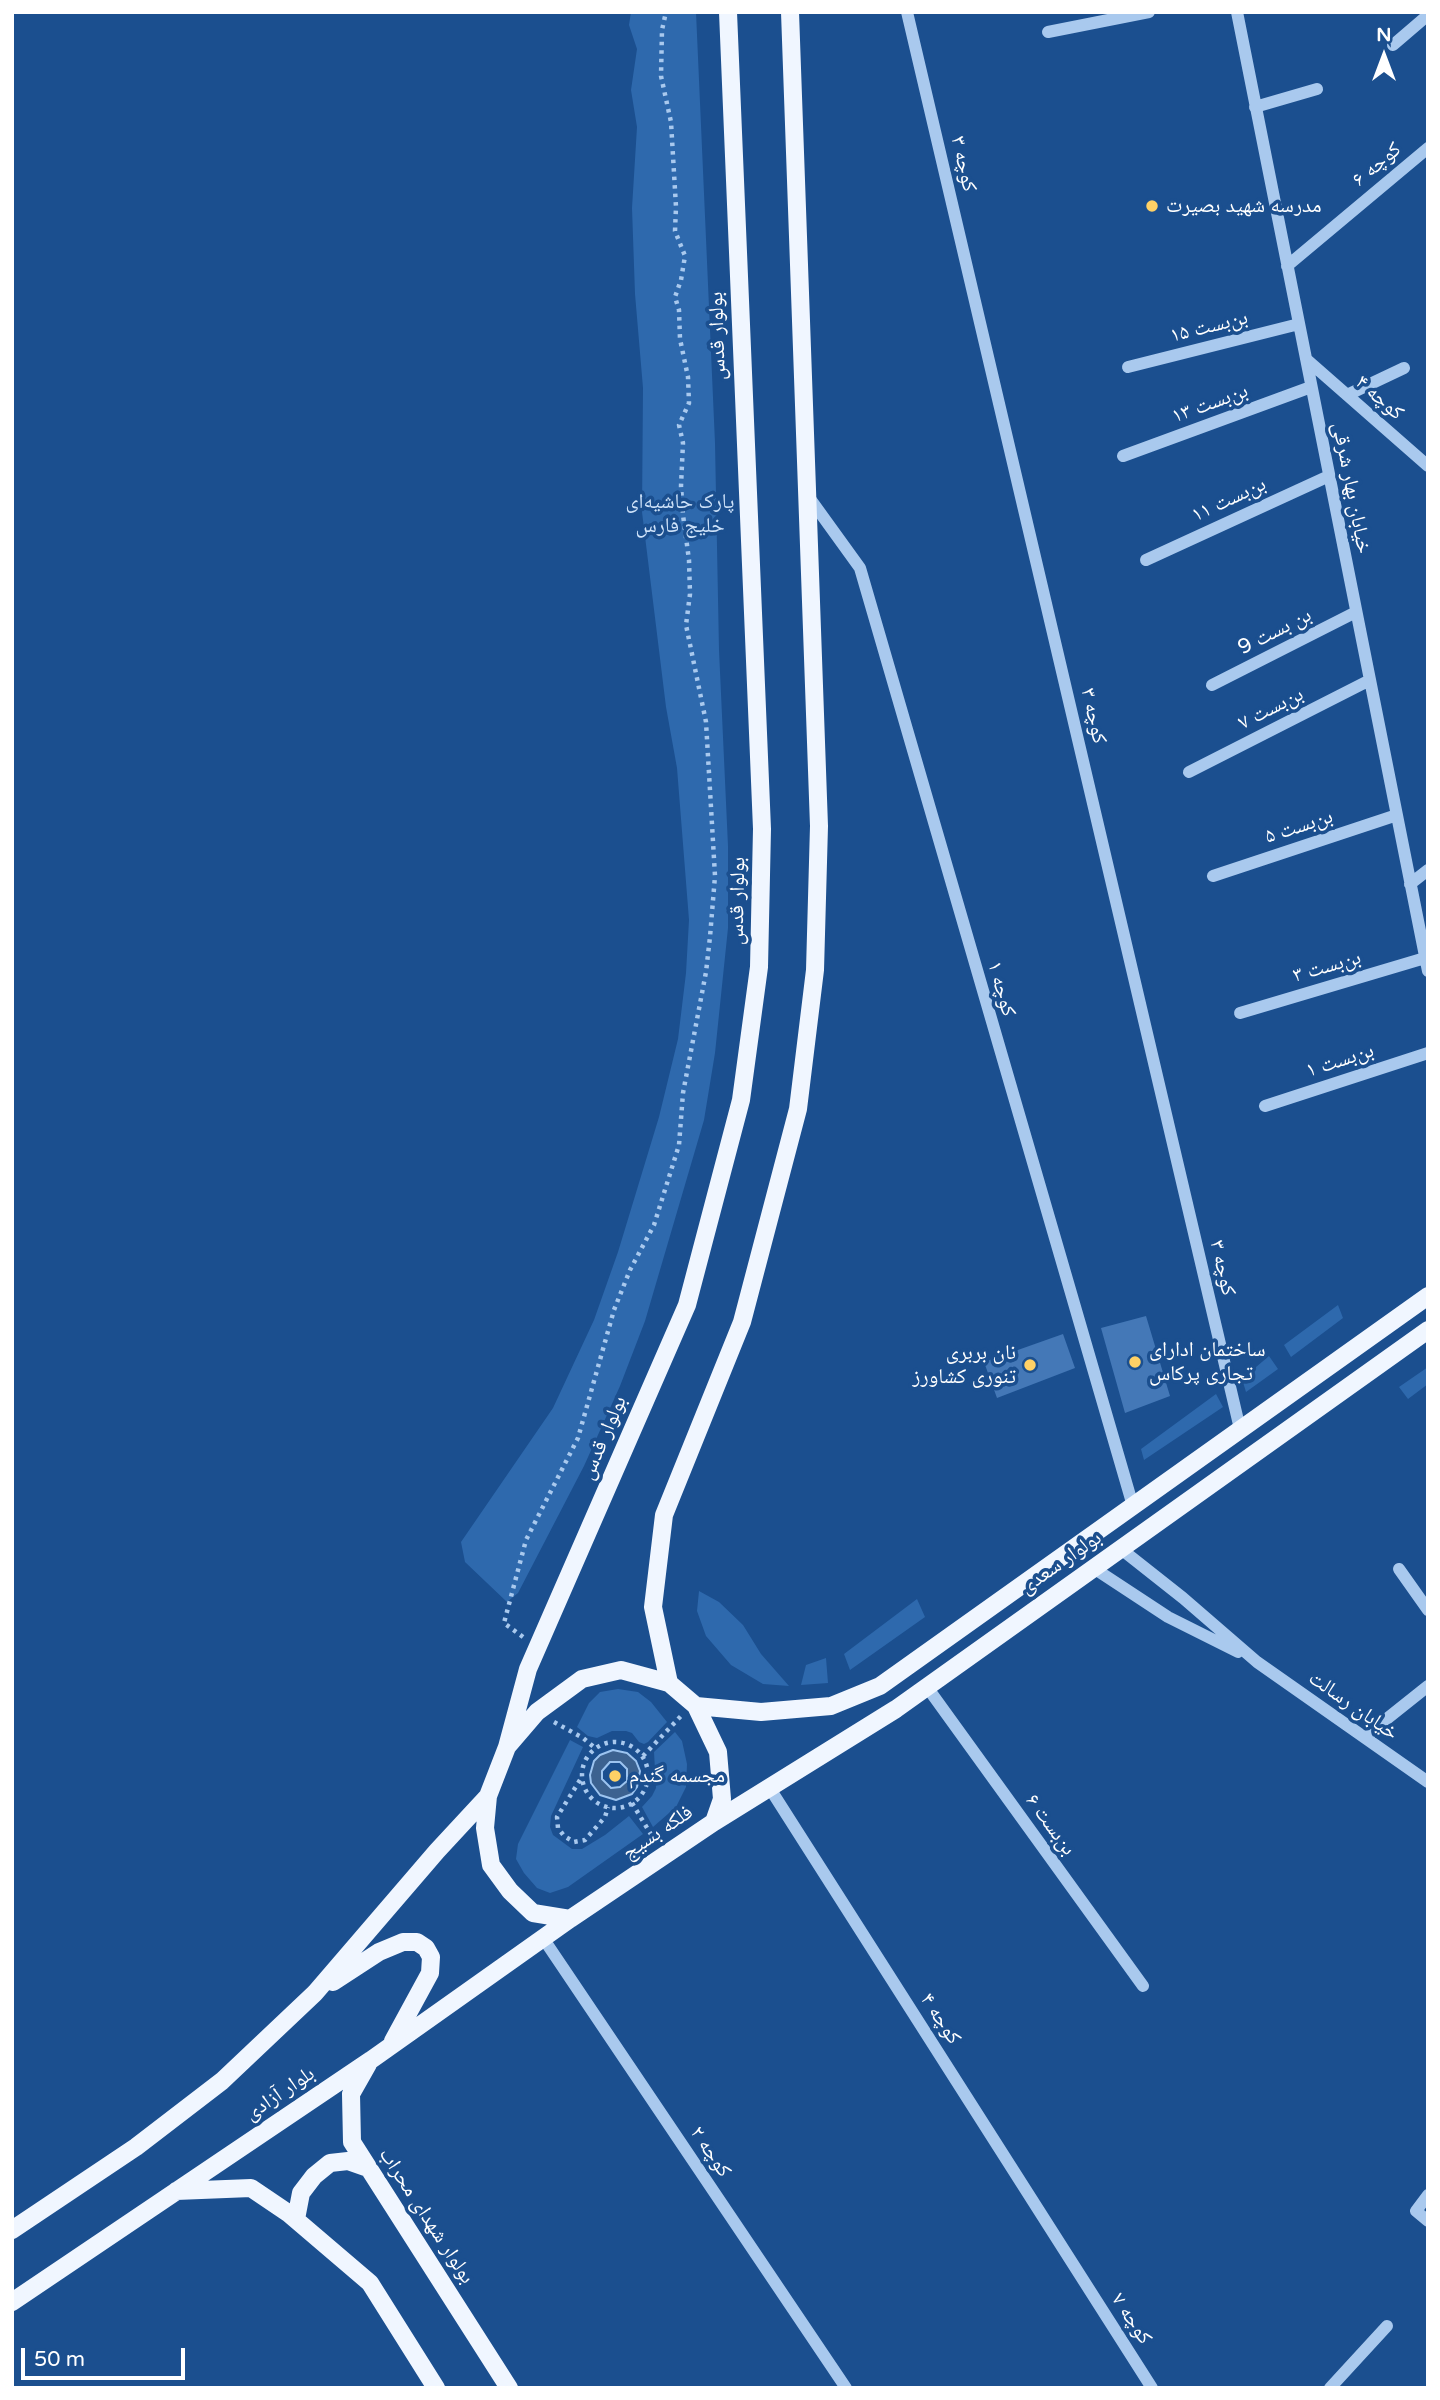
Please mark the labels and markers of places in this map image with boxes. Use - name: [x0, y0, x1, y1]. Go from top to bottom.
- place label: مدرسه شهید بصیرت: [1166, 193, 1322, 219]
- marker: مدرسه شهید بصیرت: [1144, 198, 1160, 214]
- place label: ساختمان ادارای تجاری پرکاس: [1149, 1337, 1266, 1387]
- place label: نان بربری تنوری کشاورز: [912, 1340, 1016, 1390]
- marker: ساختمان ادارای تجاری پرکاس: [1127, 1354, 1143, 1370]
- marker: نان بربری تنوری کشاورز: [1022, 1357, 1038, 1373]
- place label: مجسمه گندم: [629, 1763, 725, 1789]
- marker: مجسمه گندم: [607, 1768, 623, 1784]

